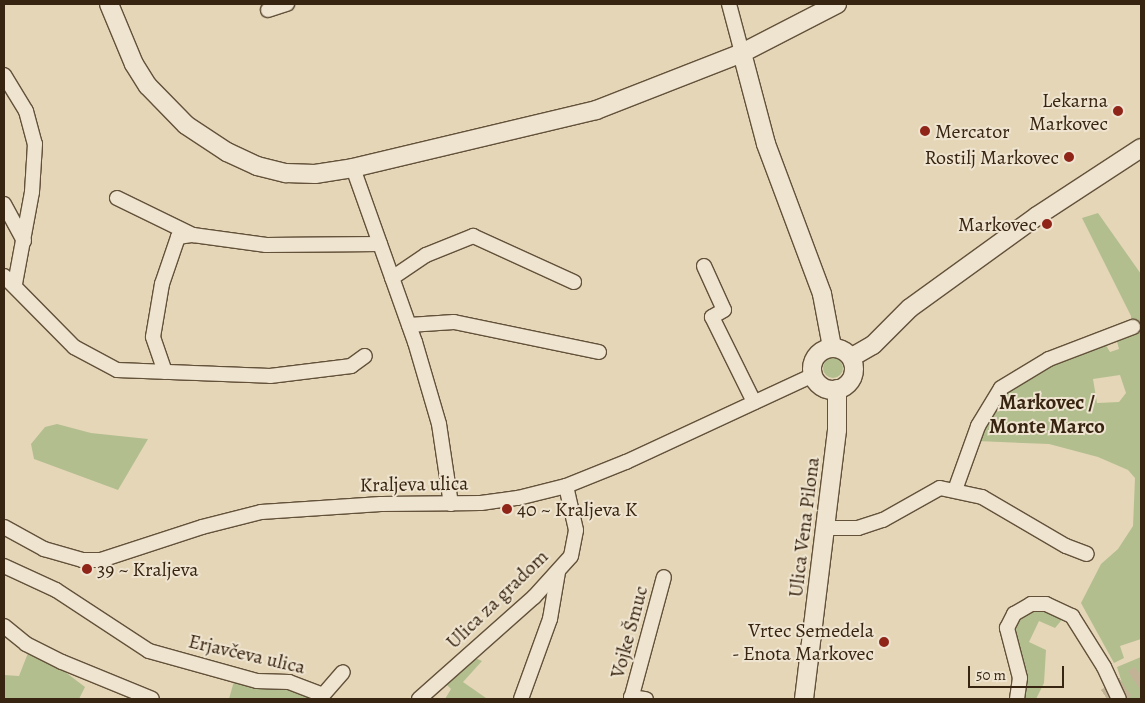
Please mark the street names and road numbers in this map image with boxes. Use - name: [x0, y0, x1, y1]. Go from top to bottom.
- street label: Ulica Vena Pilona: [783, 455, 825, 599]
- street label: Kraljeva ulica: [359, 471, 469, 497]
- street label: Ulica za gradom: [441, 544, 553, 654]
- street label: Vojke Šmuc: [605, 583, 653, 681]
- street label: Erjavčeva ulica: [186, 629, 308, 679]

